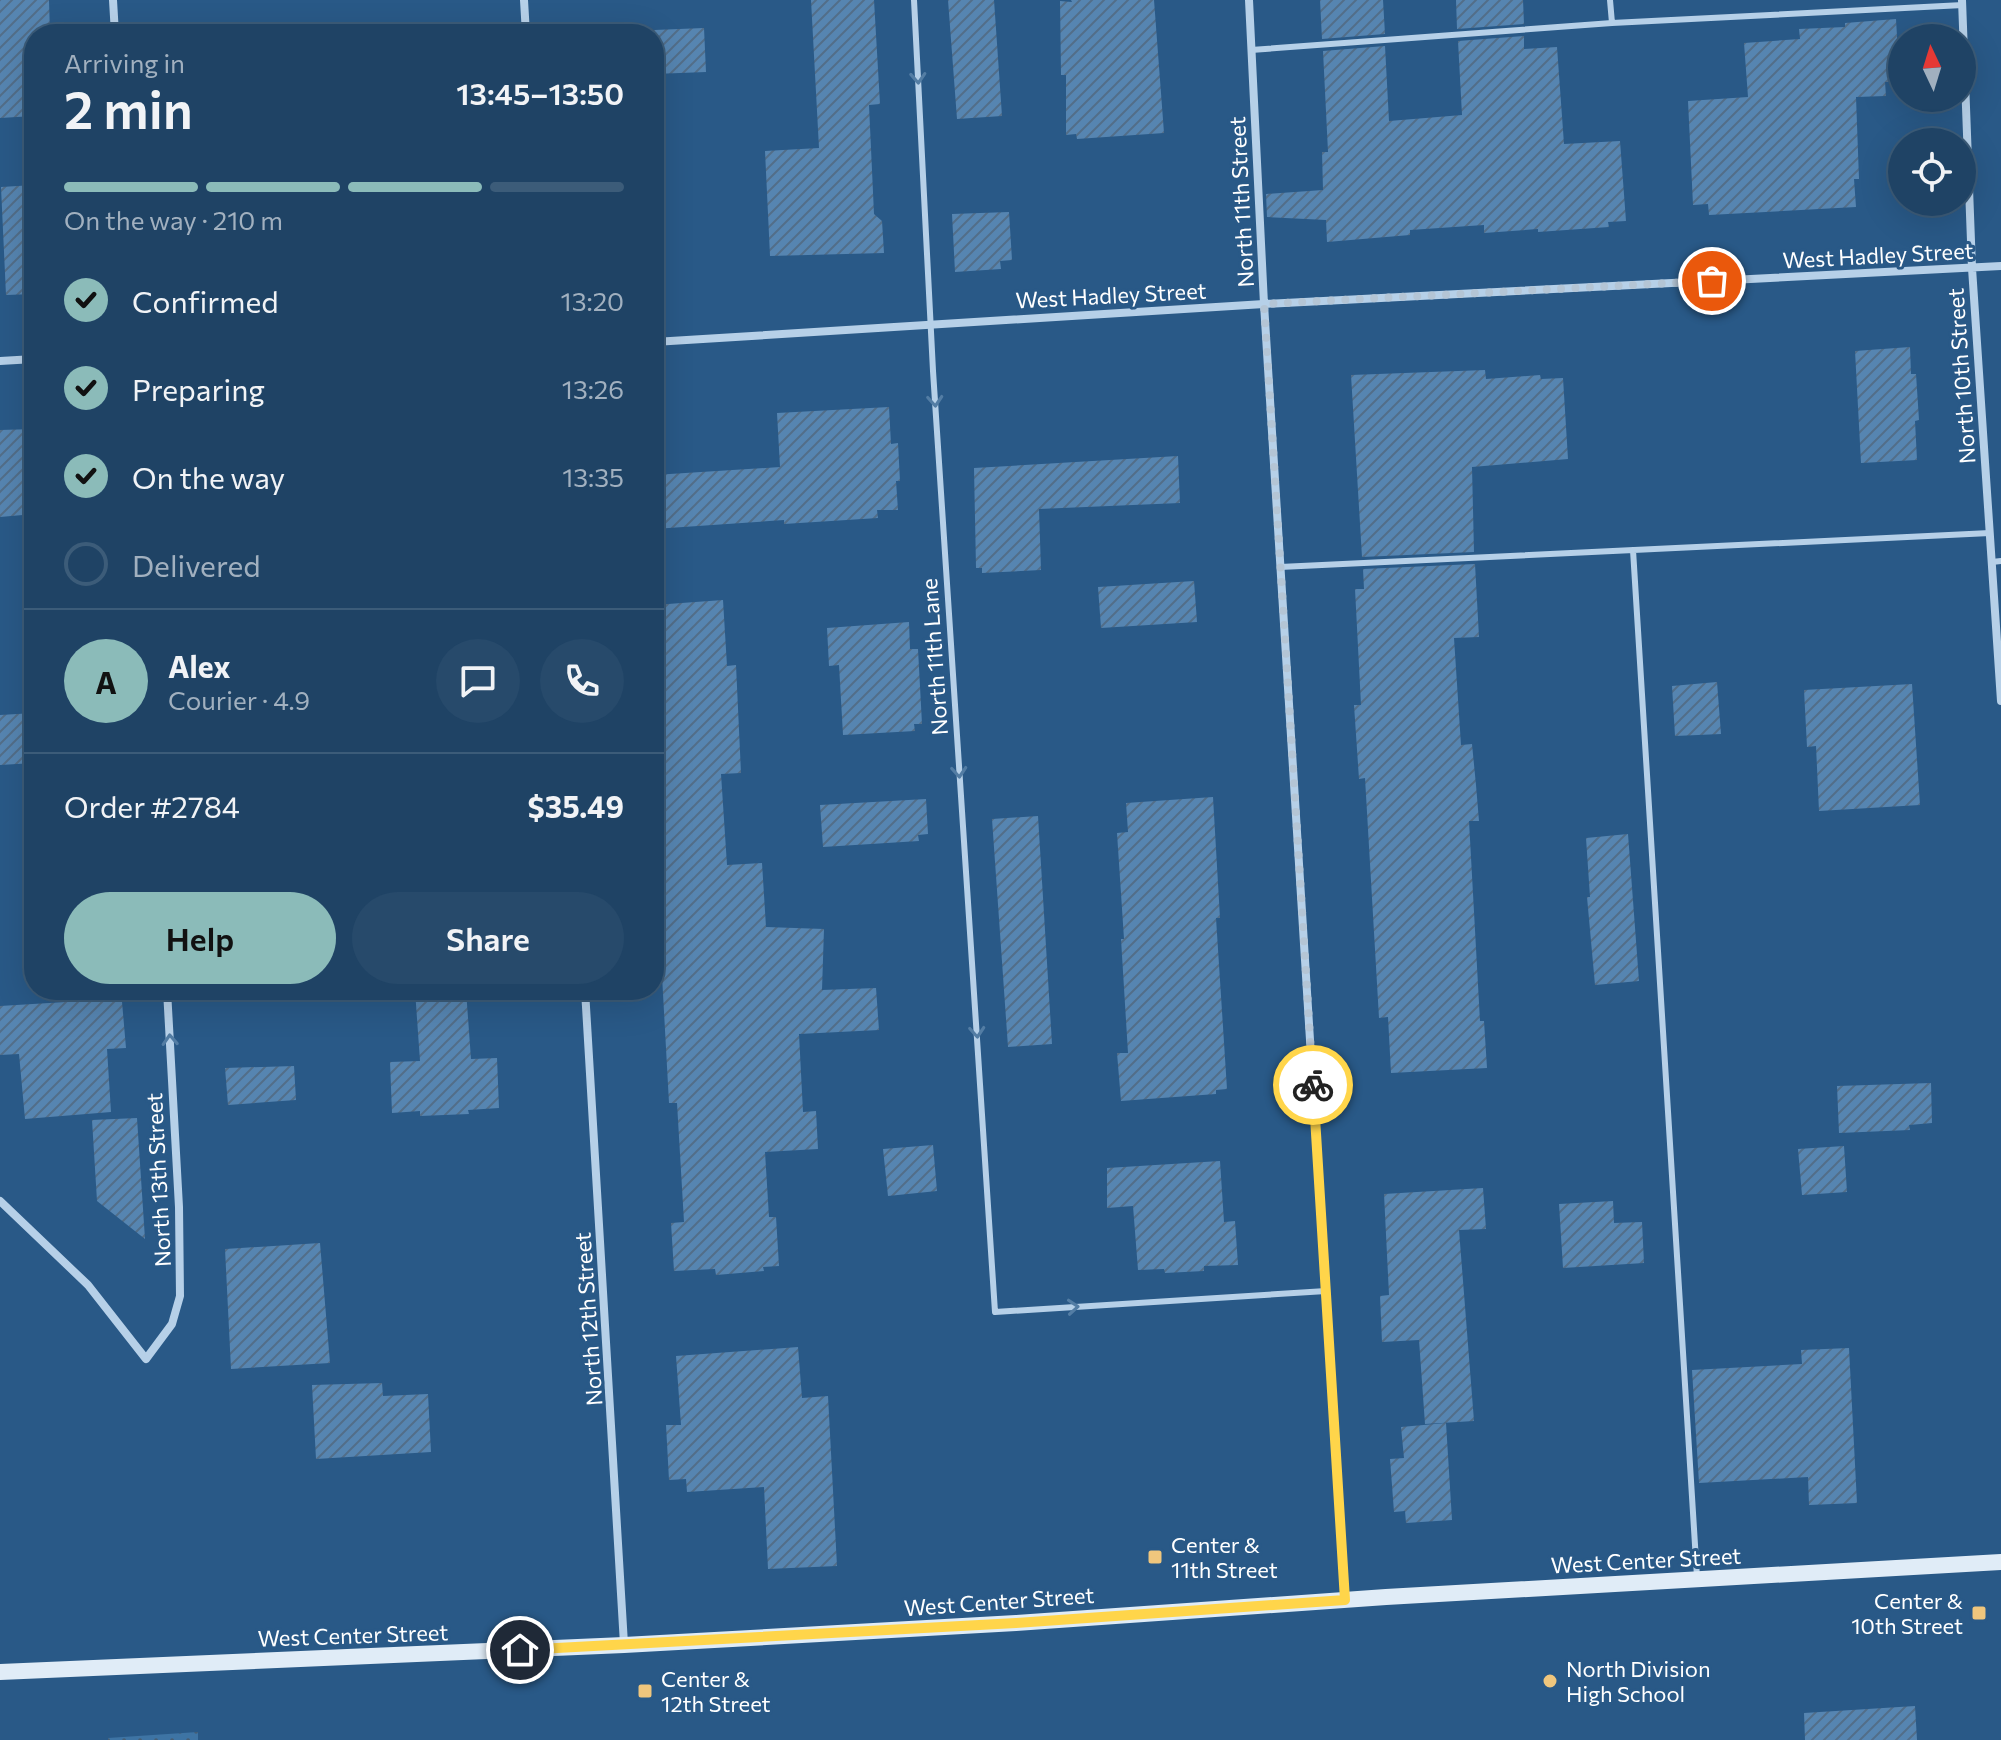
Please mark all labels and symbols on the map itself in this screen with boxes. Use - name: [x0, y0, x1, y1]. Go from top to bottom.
- north arrow: [1888, 24, 1976, 112]
- one-way arrow: [909, 72, 926, 85]
- street label: North 11th Street: [1223, 116, 1259, 288]
- street label: West Hadley Street: [1782, 237, 1974, 273]
- pin: [1678, 247, 1746, 315]
- street label: West Hadley Street: [1015, 277, 1207, 313]
- street label: North 10th Street: [1941, 287, 1981, 465]
- one-way arrow: [926, 395, 943, 408]
- street label: North 11th Lane: [915, 578, 953, 736]
- one-way arrow: [950, 766, 967, 779]
- one-way arrow: [968, 1026, 985, 1039]
- one-way arrow: [161, 1033, 178, 1046]
- courier: [1273, 1045, 1353, 1125]
- street label: North 13th Street: [140, 1092, 176, 1268]
- street label: North 12th Street: [568, 1231, 608, 1407]
- one-way arrow: [1067, 1299, 1080, 1316]
- place label: Center & 11th Street: [1171, 1531, 1278, 1583]
- street label: West Center Street: [1550, 1542, 1742, 1578]
- marker: Center & 11th Street: [1146, 1548, 1164, 1566]
- street label: West Center Street: [903, 1581, 1095, 1621]
- place label: Center & 10th Street: [1851, 1587, 1963, 1639]
- marker: Center & 10th Street: [1970, 1604, 1988, 1622]
- pin: [486, 1616, 554, 1684]
- street label: West Center Street: [257, 1618, 449, 1652]
- place label: North Division High School: [1566, 1655, 1711, 1707]
- place label: Center & 12th Street: [661, 1665, 771, 1717]
- marker: North Division High School: [1541, 1672, 1559, 1690]
- marker: Center & 12th Street: [636, 1682, 654, 1700]

